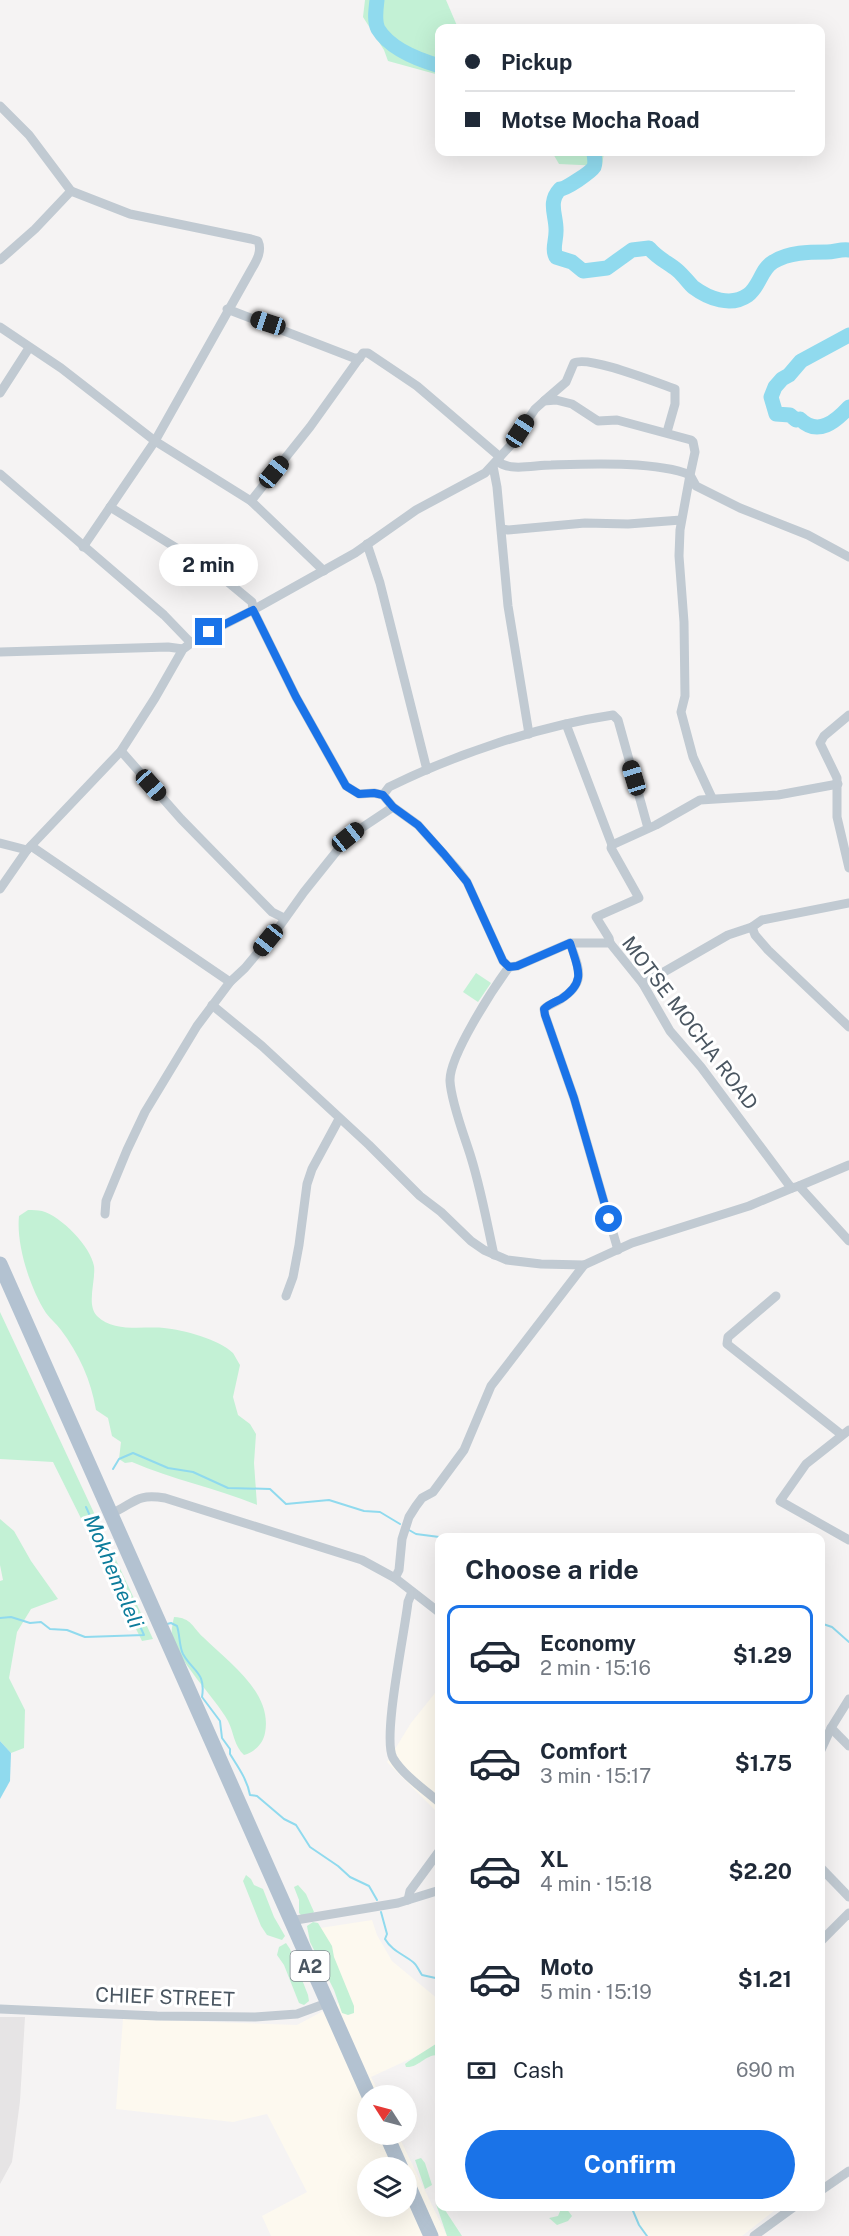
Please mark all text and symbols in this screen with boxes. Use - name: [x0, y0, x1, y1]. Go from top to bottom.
- text: Pickup: [501, 49, 572, 75]
- text: Motse Mocha Road: [501, 107, 700, 133]
- car: [248, 309, 288, 337]
- car: [503, 411, 537, 451]
- car: [256, 452, 292, 492]
- callout: 2 min: [160, 545, 258, 587]
- text: 2 min: [182, 553, 235, 577]
- route end: [195, 618, 222, 645]
- car: [620, 758, 648, 798]
- car: [132, 766, 170, 804]
- car: [328, 819, 368, 855]
- car: [250, 920, 286, 960]
- street label: MOTSE MOCHA ROAD: [617, 932, 763, 1114]
- route start: [595, 1205, 622, 1232]
- water label: Mokhemeleli: [79, 1510, 149, 1632]
- text: Choose a ride: [465, 1553, 639, 1585]
- icon: car: [468, 1628, 522, 1682]
- text: Economy: [540, 1630, 636, 1656]
- text: $1.29: [733, 1642, 792, 1668]
- text: 2 min · 15:16: [540, 1656, 651, 1680]
- icon: car: [468, 1736, 522, 1790]
- text: Comfort: [540, 1738, 627, 1764]
- text: $1.75: [735, 1750, 792, 1776]
- text: 3 min · 15:17: [540, 1764, 651, 1788]
- icon: car: [468, 1844, 522, 1898]
- text: XL: [540, 1846, 568, 1872]
- text: $2.20: [729, 1858, 792, 1884]
- text: 4 min · 15:18: [540, 1872, 652, 1896]
- road number: A2: [290, 1951, 330, 1981]
- icon: car: [468, 1952, 522, 2006]
- text: Moto: [540, 1954, 594, 1980]
- text: $1.21: [738, 1966, 792, 1992]
- text: 5 min · 15:19: [540, 1980, 652, 2004]
- street label: CHIEF STREET: [95, 1983, 235, 2011]
- icon: cash: [465, 2054, 498, 2087]
- text: Cash: [513, 2057, 564, 2083]
- text: 690 m: [736, 2058, 795, 2082]
- north arrow: [357, 2085, 417, 2145]
- map controls: [357, 2085, 417, 2217]
- button: Confirm: [465, 2130, 795, 2199]
- button: layers: [357, 2157, 417, 2217]

